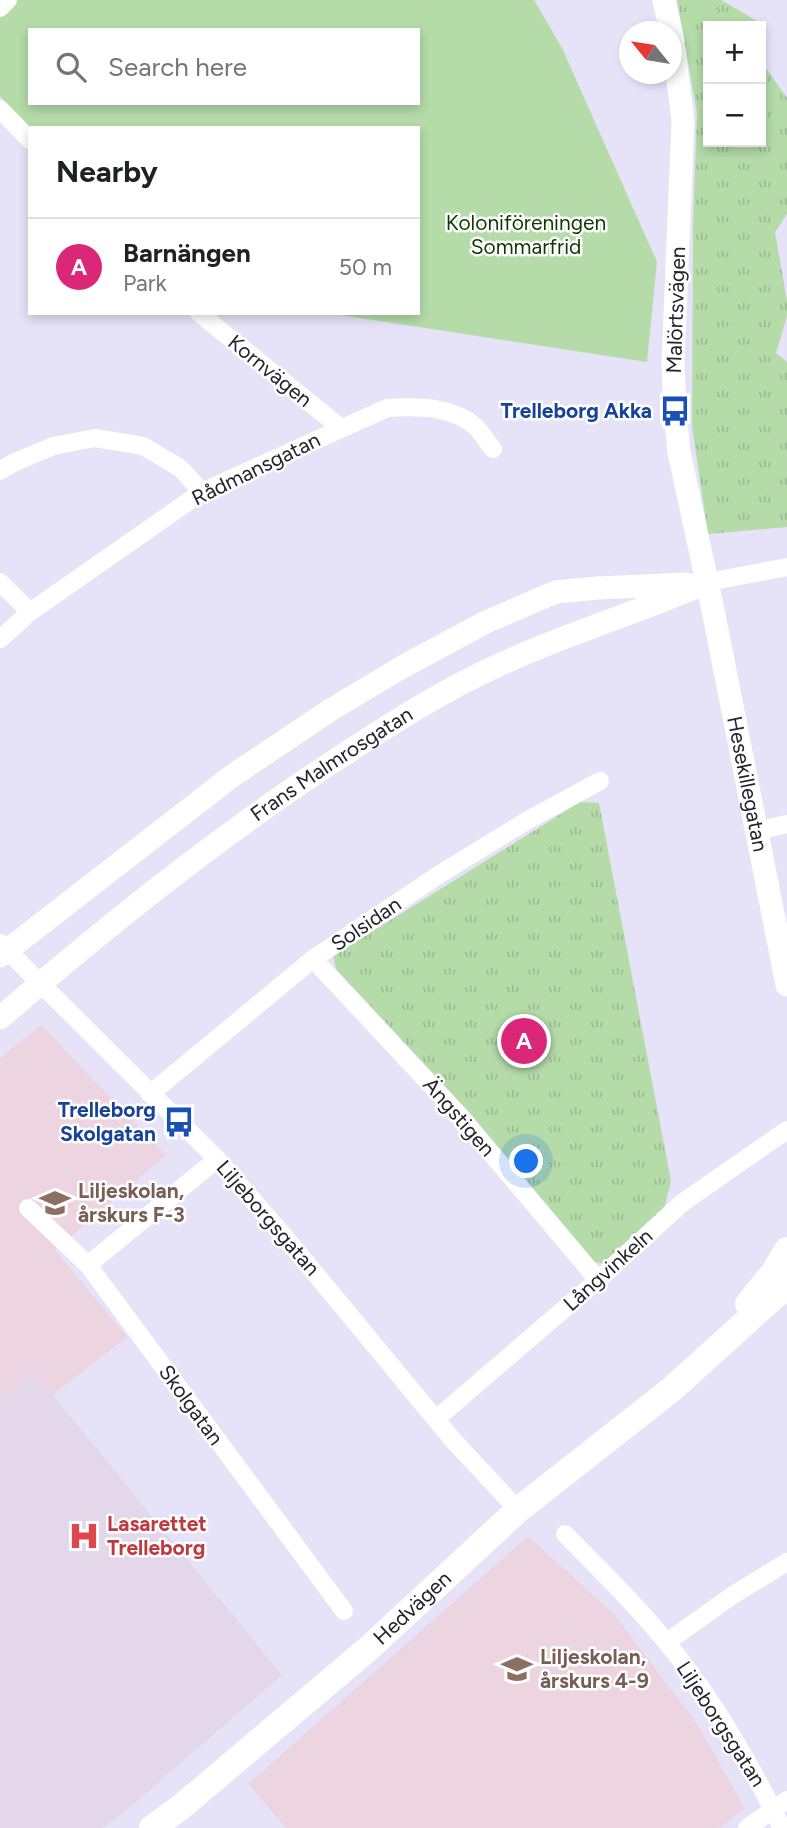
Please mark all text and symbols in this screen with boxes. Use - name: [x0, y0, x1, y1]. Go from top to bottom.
- north arrow: [619, 21, 682, 84]
- map controls: [703, 21, 766, 147]
- button: +: [703, 21, 766, 84]
- search box: [28, 28, 420, 105]
- icon: search: [52, 48, 90, 86]
- text: Search here: [108, 51, 247, 83]
- button: −: [703, 84, 766, 147]
- text: Nearby: [56, 153, 158, 190]
- park label: Koloniföreningen Sommarfrid: [446, 210, 606, 259]
- text: Barnängen: [123, 237, 251, 269]
- street label: Malörtsvägen: [661, 246, 690, 374]
- text: A: [71, 253, 87, 281]
- text: 50 m: [339, 253, 392, 281]
- text: Park: [123, 269, 167, 297]
- street label: Kornvägen: [223, 329, 317, 412]
- bus stop icon: Trelleborg Akka: [658, 394, 692, 428]
- place label: Trelleborg Akka: [500, 398, 652, 423]
- street label: Rådmansgatan: [188, 427, 324, 510]
- street label: Frans Malmrosgatan: [245, 701, 417, 826]
- street label: Hesekillegatan: [722, 714, 773, 854]
- street label: Solsidan: [326, 891, 405, 956]
- pin: A: [501, 1015, 547, 1067]
- street label: Ängstigen: [418, 1072, 500, 1161]
- place label: Trelleborg Skolgatan: [58, 1097, 156, 1146]
- bus stop icon: Trelleborg Skolgatan: [162, 1105, 196, 1139]
- your location: [509, 1144, 543, 1178]
- street label: Liljeborgsgatan: [212, 1155, 325, 1280]
- place label: Liljeskolan, årskurs F-3: [78, 1178, 185, 1227]
- school or university icon: Liljeskolan, årskurs F-3: [38, 1186, 72, 1220]
- street label: Långvinkeln: [558, 1223, 657, 1316]
- street label: Skolgatan: [154, 1360, 229, 1450]
- place label: Lasarettet Trelleborg: [107, 1511, 207, 1560]
- hospital icon: Lasarettet Trelleborg: [67, 1519, 101, 1553]
- street label: Hedvägen: [368, 1566, 456, 1650]
- place label: Liljeskolan, årskurs 4-9: [540, 1644, 649, 1693]
- school or university icon: Liljeskolan, årskurs 4-9: [500, 1652, 534, 1686]
- street label: Liljeborgsgatan: [672, 1656, 771, 1791]

